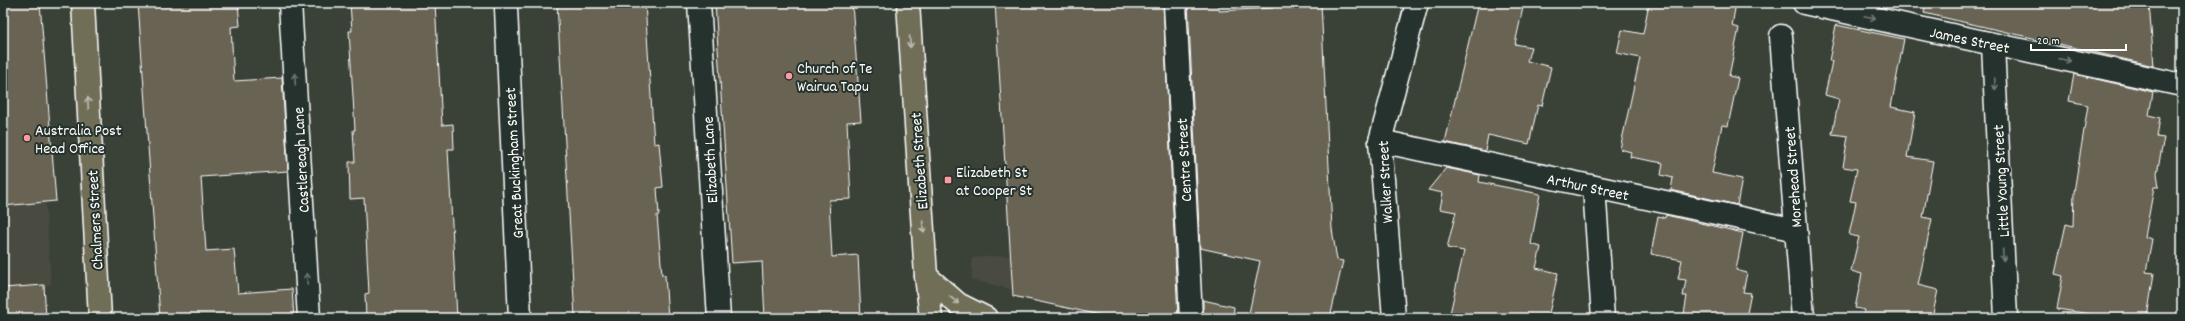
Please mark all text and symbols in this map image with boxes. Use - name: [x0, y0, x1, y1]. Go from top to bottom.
- one-way arrow: [1863, 14, 1876, 22]
- street label: James Street: [1928, 22, 2011, 61]
- scale bar: [2031, 26, 2126, 52]
- text: 20 m: [2037, 33, 2060, 50]
- one-way arrow: [907, 35, 914, 48]
- one-way arrow: [2058, 56, 2071, 64]
- place label: Church of Te Wairua Tapu: [797, 58, 872, 99]
- marker: Church of Te Wairua Tapu: [784, 71, 794, 81]
- one-way arrow: [291, 73, 298, 86]
- one-way arrow: [1991, 77, 1999, 90]
- street label: Great Buckingham Street: [500, 87, 531, 239]
- one-way arrow: [85, 97, 92, 110]
- street label: Castlereagh Lane: [288, 106, 317, 213]
- street label: Elizabeth Street: [906, 111, 935, 210]
- street label: Elizabeth Lane: [698, 116, 725, 204]
- street label: Centre Street: [1172, 117, 1199, 202]
- place label: Australia Post Head Office: [35, 120, 122, 161]
- street label: Little Young Street: [1988, 124, 2017, 238]
- street label: Morehead Street: [1779, 125, 1810, 228]
- marker: Australia Post Head Office: [22, 133, 32, 143]
- street label: Walker Street: [1373, 140, 1400, 224]
- place label: Elizabeth St at Cooper St: [956, 162, 1032, 203]
- street label: Chalmers Street: [82, 169, 111, 270]
- street label: Arthur Street: [1544, 169, 1631, 208]
- marker: Elizabeth St at Cooper St: [943, 175, 953, 185]
- one-way arrow: [919, 221, 926, 234]
- one-way arrow: [2000, 248, 2007, 261]
- one-way arrow: [303, 273, 310, 286]
- one-way arrow: [949, 296, 959, 305]

